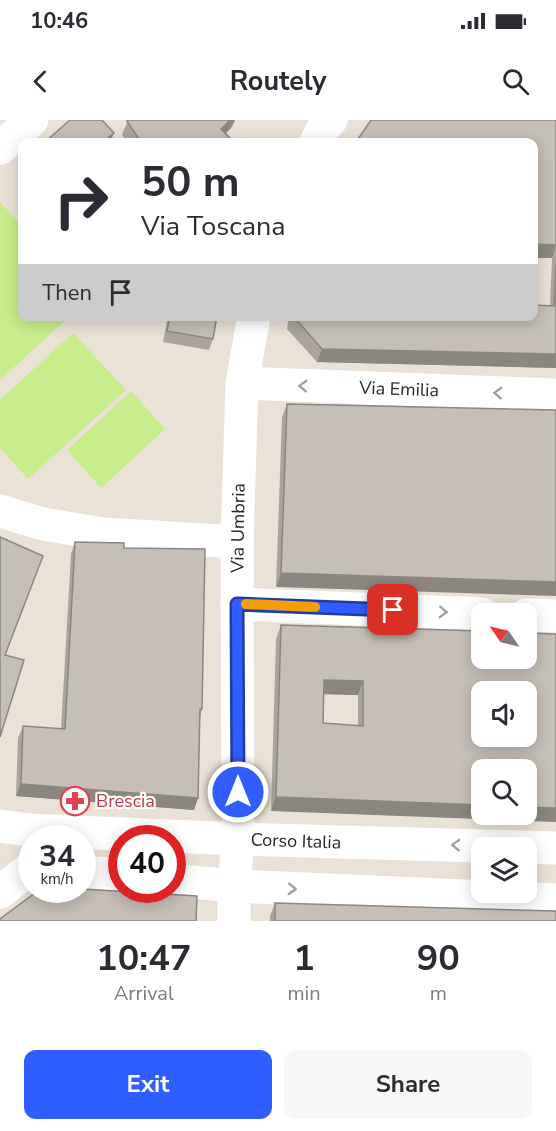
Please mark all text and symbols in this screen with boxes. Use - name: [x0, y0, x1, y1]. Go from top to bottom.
- text: 10:46: [30, 6, 88, 36]
- text: Routely: [230, 63, 326, 100]
- icon: back: [24, 65, 57, 98]
- icon: search: [499, 65, 532, 98]
- text: 50 m: [141, 154, 240, 211]
- icon: right: [42, 162, 120, 240]
- text: Via Toscana: [141, 208, 286, 245]
- icon: arrive: [104, 276, 137, 309]
- text: Then: [42, 278, 92, 308]
- street label: Via Emilia: [358, 376, 439, 402]
- one-way arrow: [298, 379, 307, 392]
- one-way arrow: [493, 387, 502, 400]
- street label: Via Umbria: [225, 483, 251, 574]
- pin: [367, 584, 418, 635]
- icon: arrive: [376, 593, 409, 626]
- north arrow: [471, 603, 537, 669]
- map controls: [471, 603, 537, 903]
- one-way arrow: [438, 606, 447, 618]
- button: sound: [471, 681, 537, 747]
- button: search: [471, 759, 537, 825]
- position arrow: [206, 760, 270, 824]
- pharmacy icon: Brescia: [59, 785, 91, 817]
- place label: Brescia: [96, 789, 155, 813]
- speed limit sign: 40: [108, 825, 186, 903]
- street label: Corso Italia: [250, 827, 342, 855]
- text: 34: [39, 836, 75, 877]
- button: layers: [471, 837, 537, 903]
- one-way arrow: [451, 839, 460, 852]
- text: km/h: [40, 869, 74, 889]
- one-way arrow: [288, 883, 297, 896]
- text: 10:47: [96, 934, 191, 983]
- text: 1: [293, 934, 315, 983]
- text: 90: [417, 934, 460, 983]
- text: Arrival: [114, 980, 174, 1007]
- text: min: [287, 980, 321, 1007]
- text: m: [430, 980, 447, 1007]
- button: Exit: [24, 1050, 272, 1119]
- button: Share: [284, 1050, 532, 1119]

